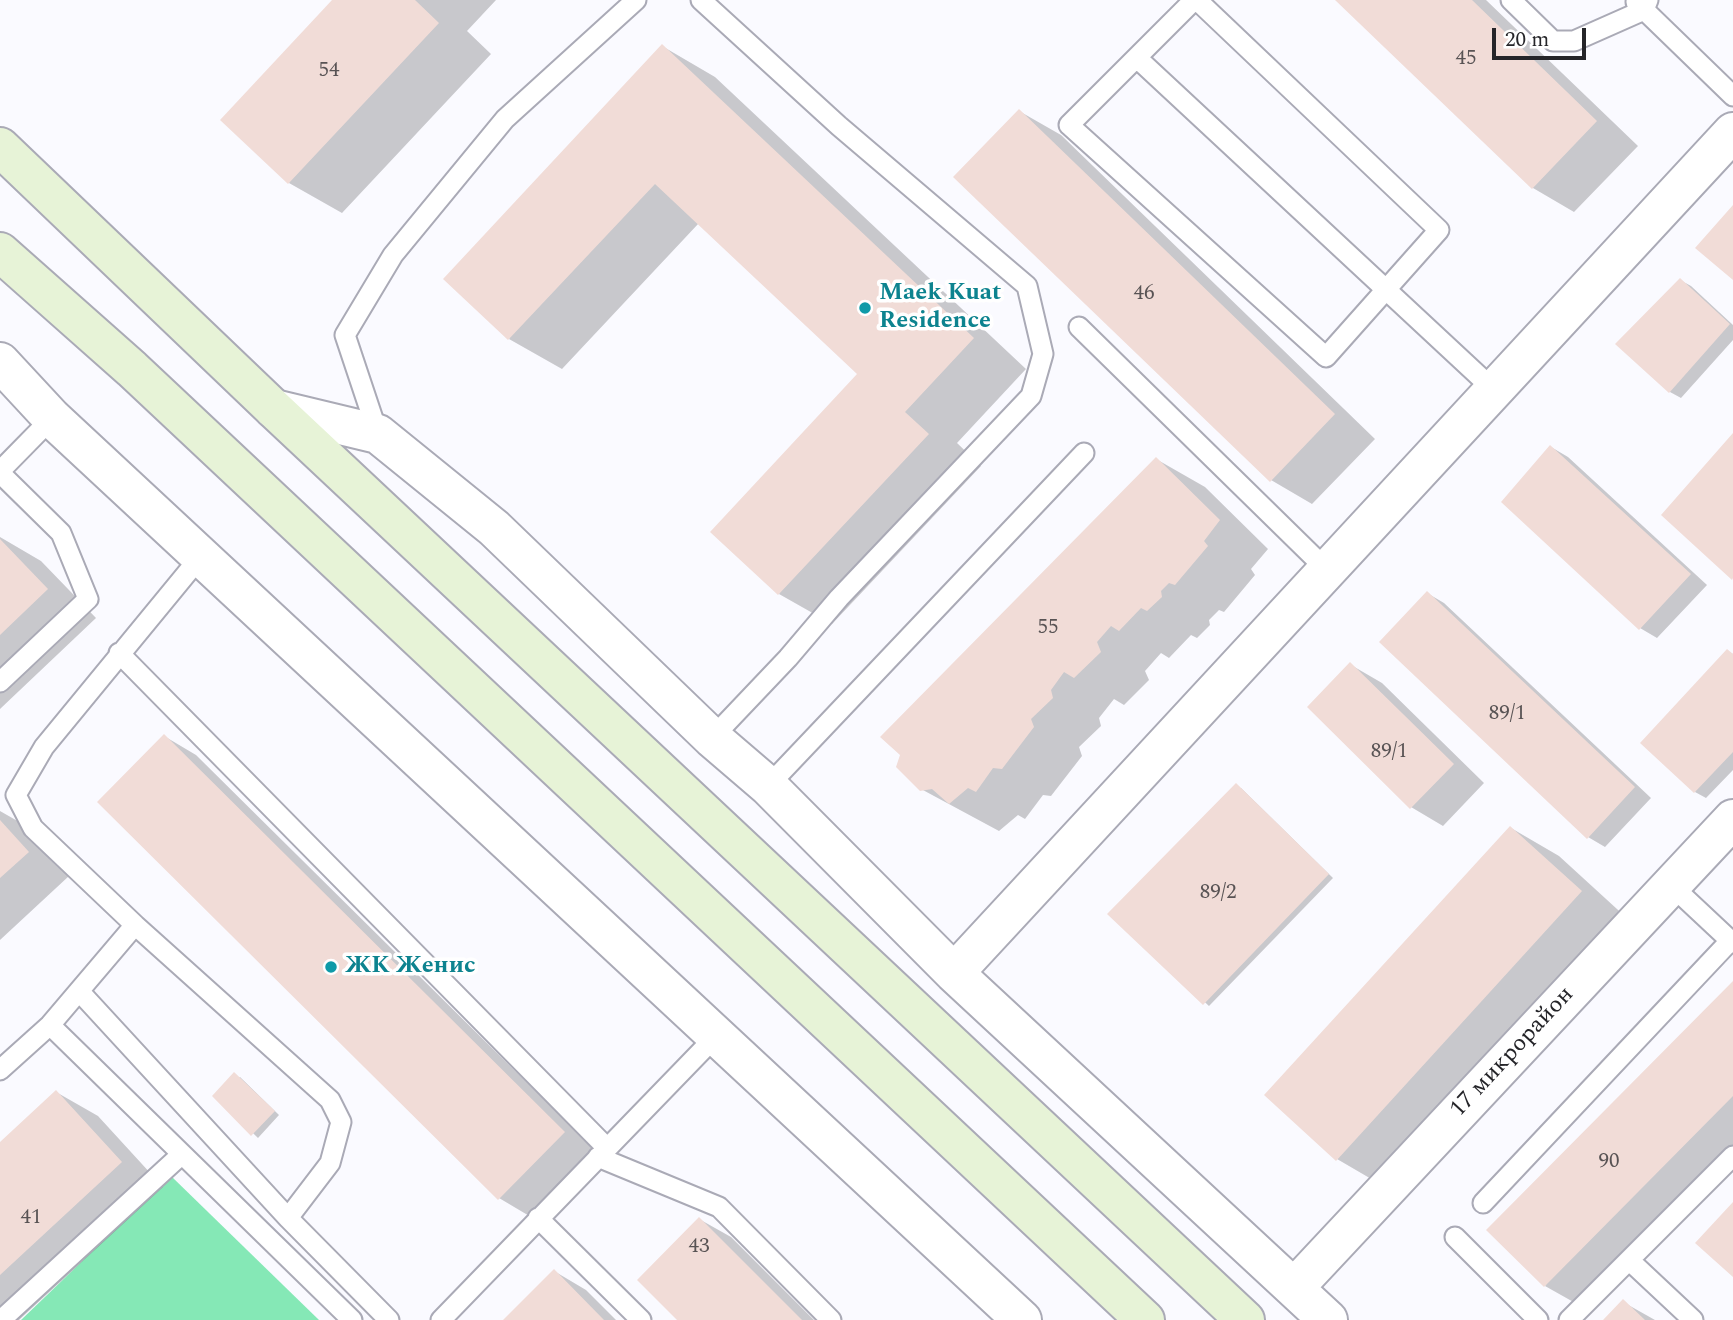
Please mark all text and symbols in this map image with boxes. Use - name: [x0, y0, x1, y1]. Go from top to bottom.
- scale bar: [1495, 14, 1590, 58]
- text: 20 m: [1505, 24, 1549, 56]
- house number: 45: [1456, 47, 1476, 73]
- house number: 54: [319, 59, 339, 85]
- place label: Maek Kuat Residence: [879, 280, 1001, 336]
- house number: 46: [1134, 282, 1154, 308]
- marker: Maek Kuat Residence: [857, 300, 873, 316]
- house number: 55: [1038, 616, 1058, 642]
- house number: 89/1: [1489, 702, 1525, 728]
- house number: 89/1: [1371, 740, 1407, 766]
- house number: 89/2: [1200, 881, 1236, 907]
- place label: ЖК Женис: [345, 953, 476, 981]
- marker: ЖК Женис: [323, 959, 339, 975]
- street label: 17 микрорайон: [1445, 982, 1581, 1124]
- house number: 90: [1599, 1150, 1619, 1176]
- house number: 41: [21, 1206, 41, 1232]
- house number: 43: [689, 1235, 709, 1261]

